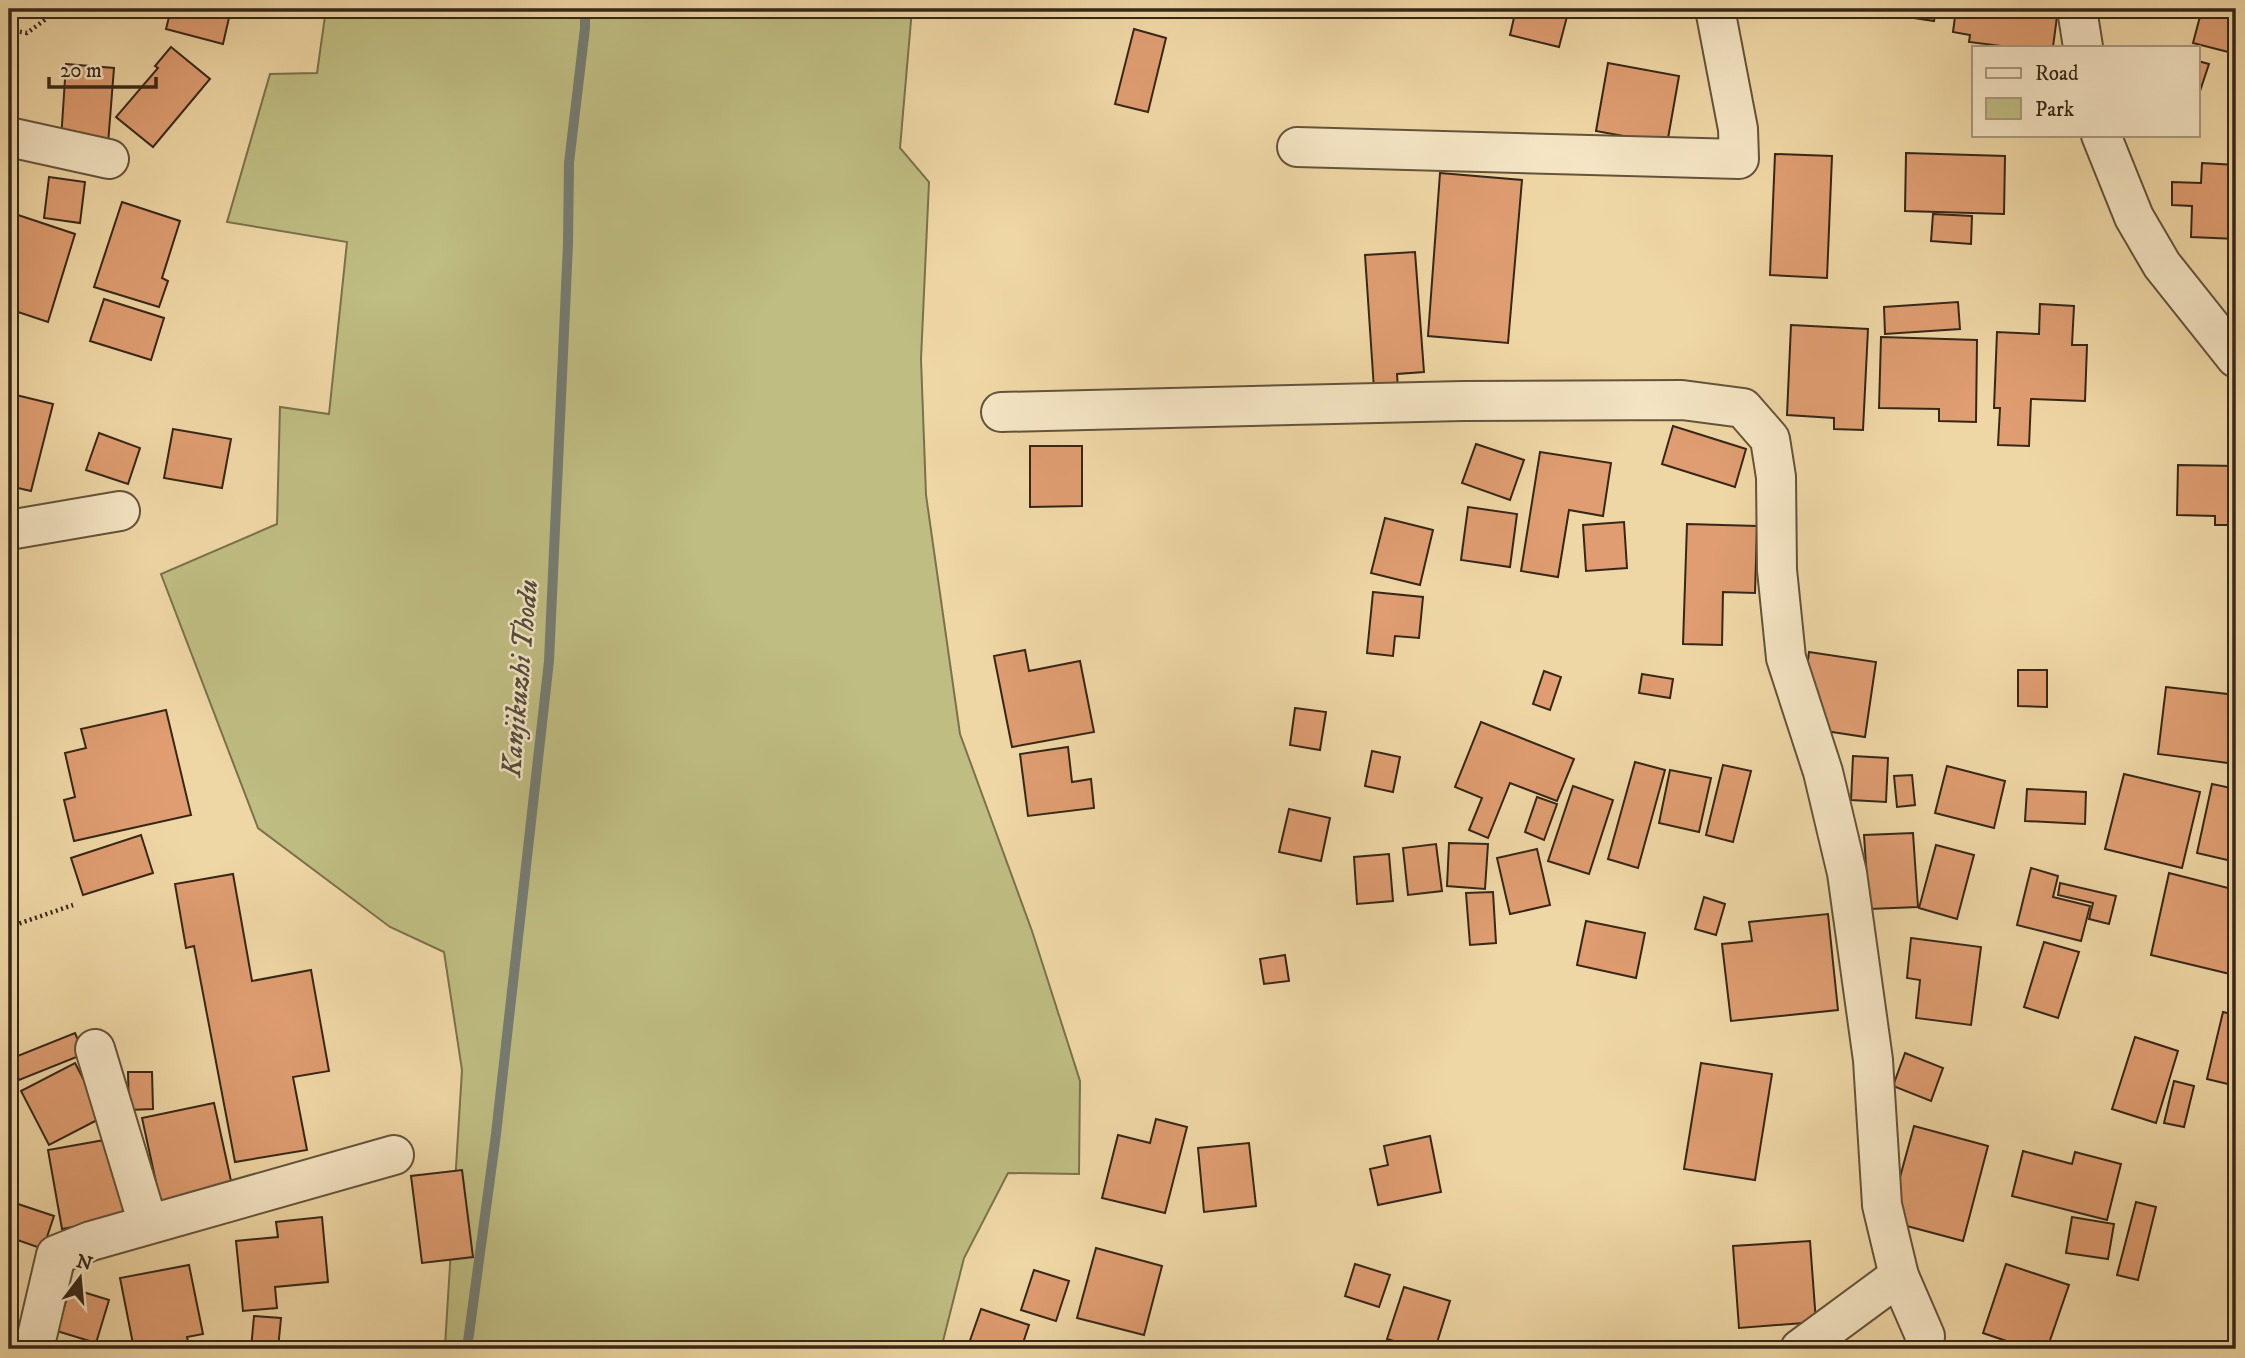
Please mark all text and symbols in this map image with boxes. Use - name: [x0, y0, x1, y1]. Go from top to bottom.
- scale bar: [49, 46, 156, 90]
- legend: [1972, 46, 2200, 136]
- text: 20 m: [60, 58, 102, 84]
- text: Road: [2035, 61, 2079, 87]
- text: Park: [2035, 97, 2075, 123]
- water label: Kanjikuzhi Thodu: [494, 578, 546, 779]
- north arrow: [46, 1242, 116, 1312]
- text: N: [74, 1250, 95, 1276]

